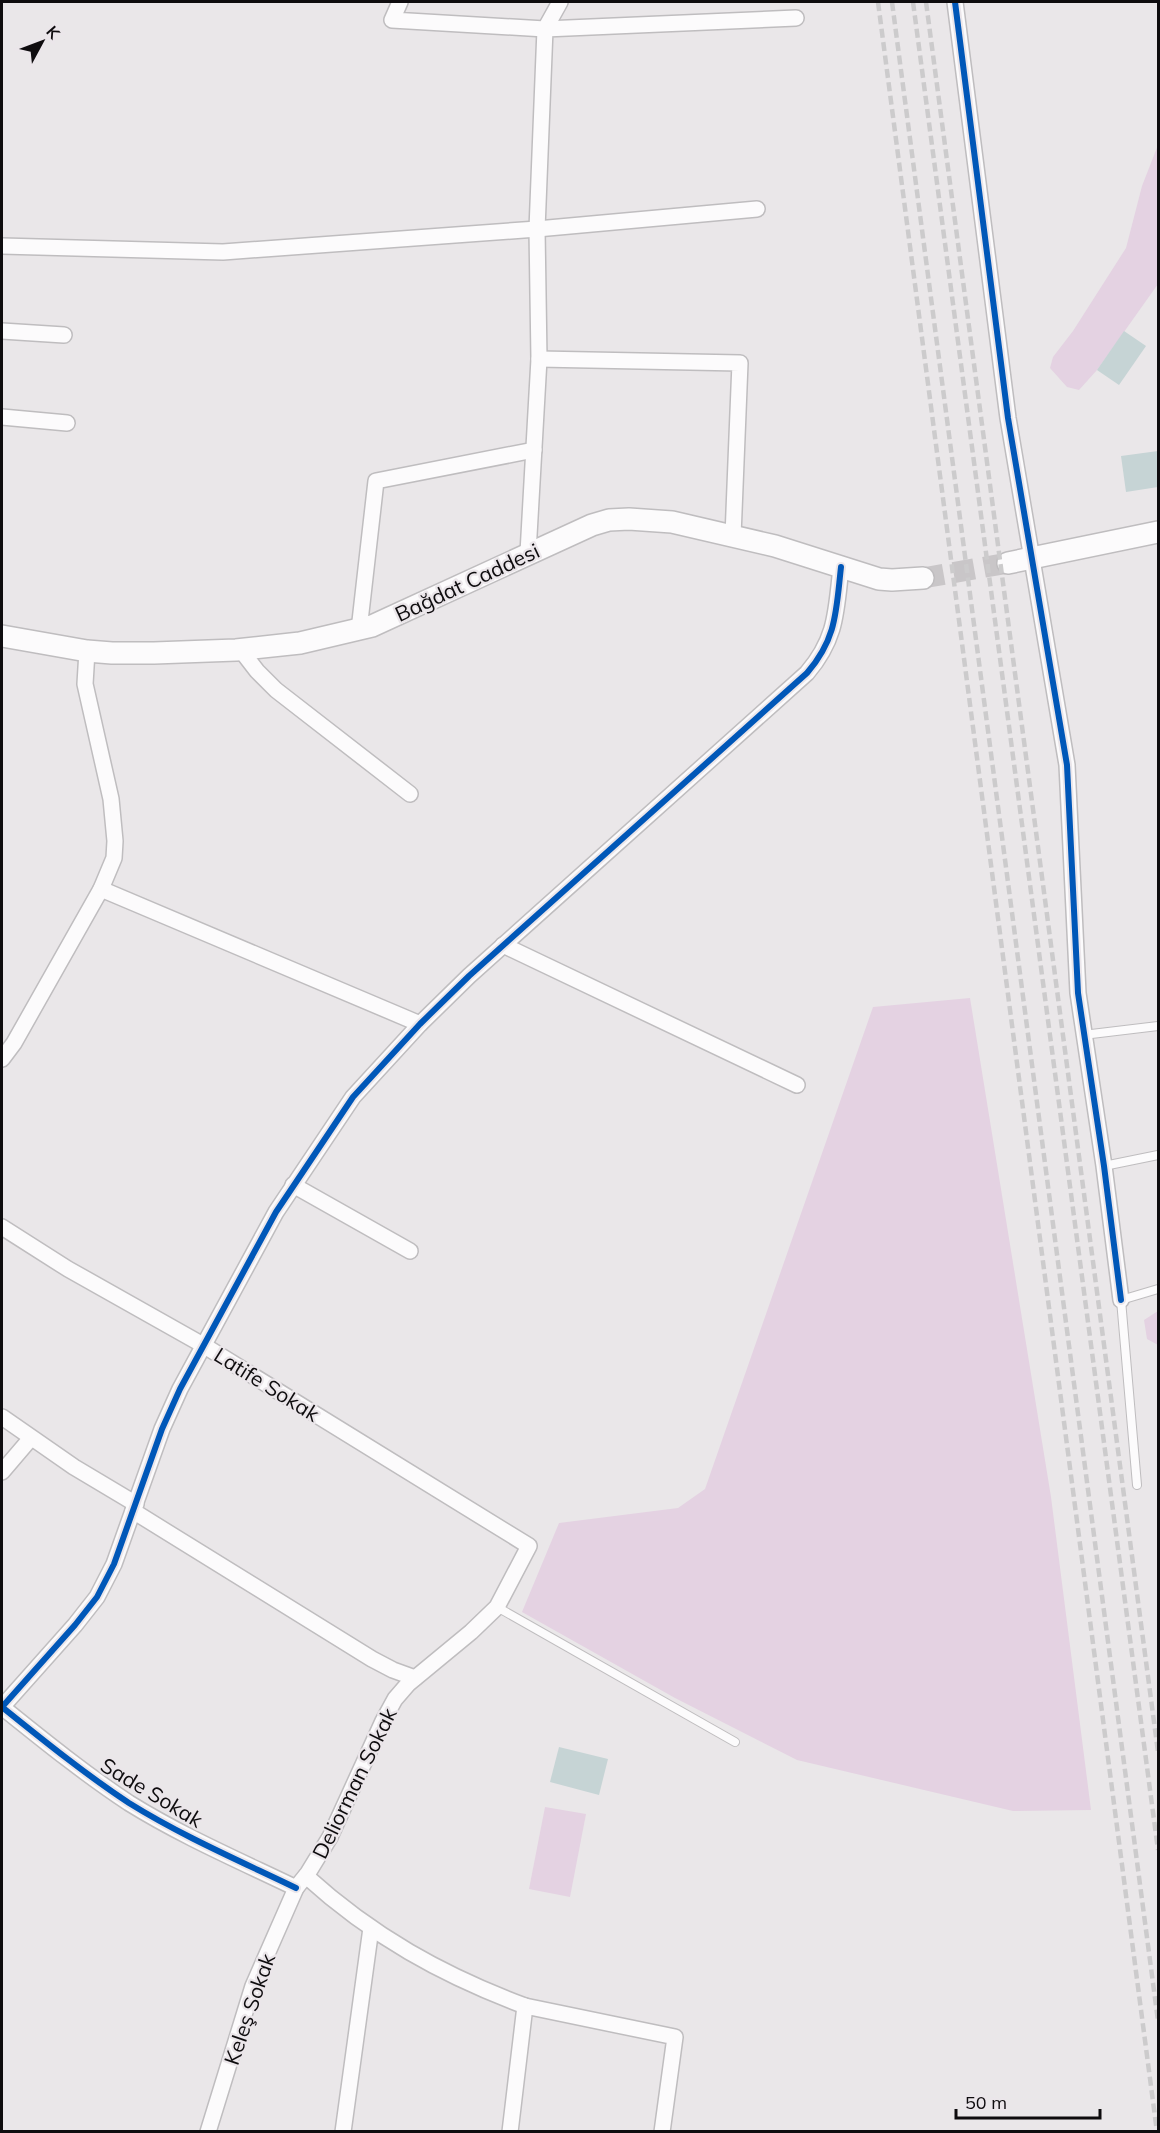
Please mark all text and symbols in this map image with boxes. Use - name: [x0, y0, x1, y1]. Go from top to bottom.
- north arrow: [12, 12, 72, 72]
- text: K: [42, 22, 65, 44]
- street label: Bağdat Caddesi: [391, 537, 543, 627]
- street label: Latife Sokak: [210, 1341, 325, 1427]
- street label: Deliorman Sokak: [306, 1703, 402, 1863]
- street label: Sade Sokak: [96, 1751, 208, 1833]
- street label: Keleş Sokak: [218, 1950, 280, 2068]
- scale bar: [956, 2082, 1100, 2120]
- text: 50 m: [965, 2091, 1007, 2114]

